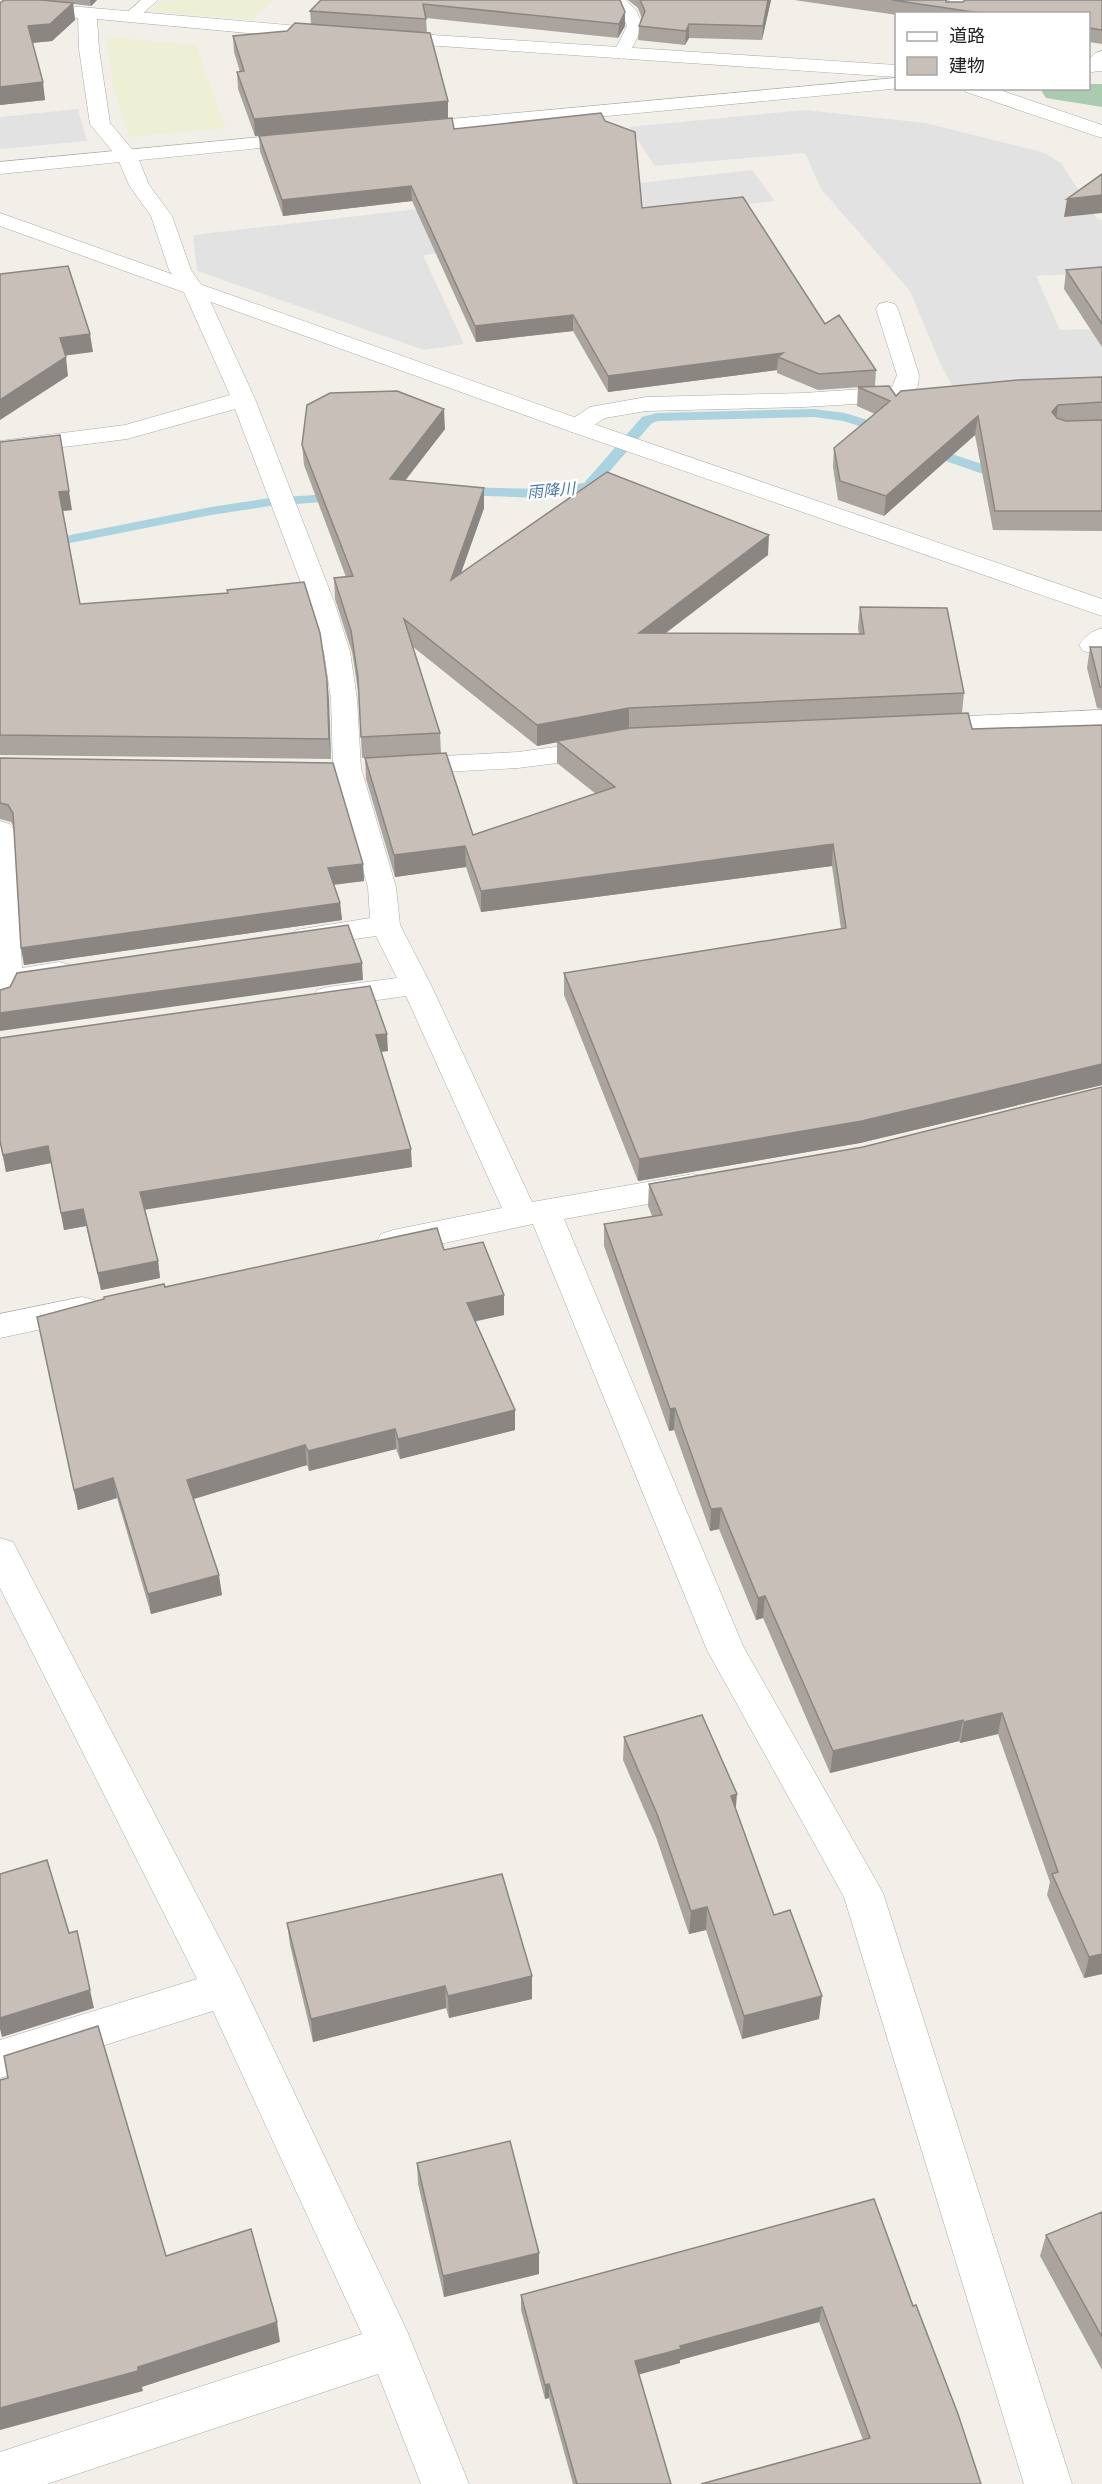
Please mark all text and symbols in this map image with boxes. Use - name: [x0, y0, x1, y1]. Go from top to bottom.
- legend: [895, 12, 1090, 90]
- text: 道路: [949, 26, 985, 46]
- text: 建物: [949, 56, 985, 76]
- water label: 雨降川: [526, 480, 578, 501]

